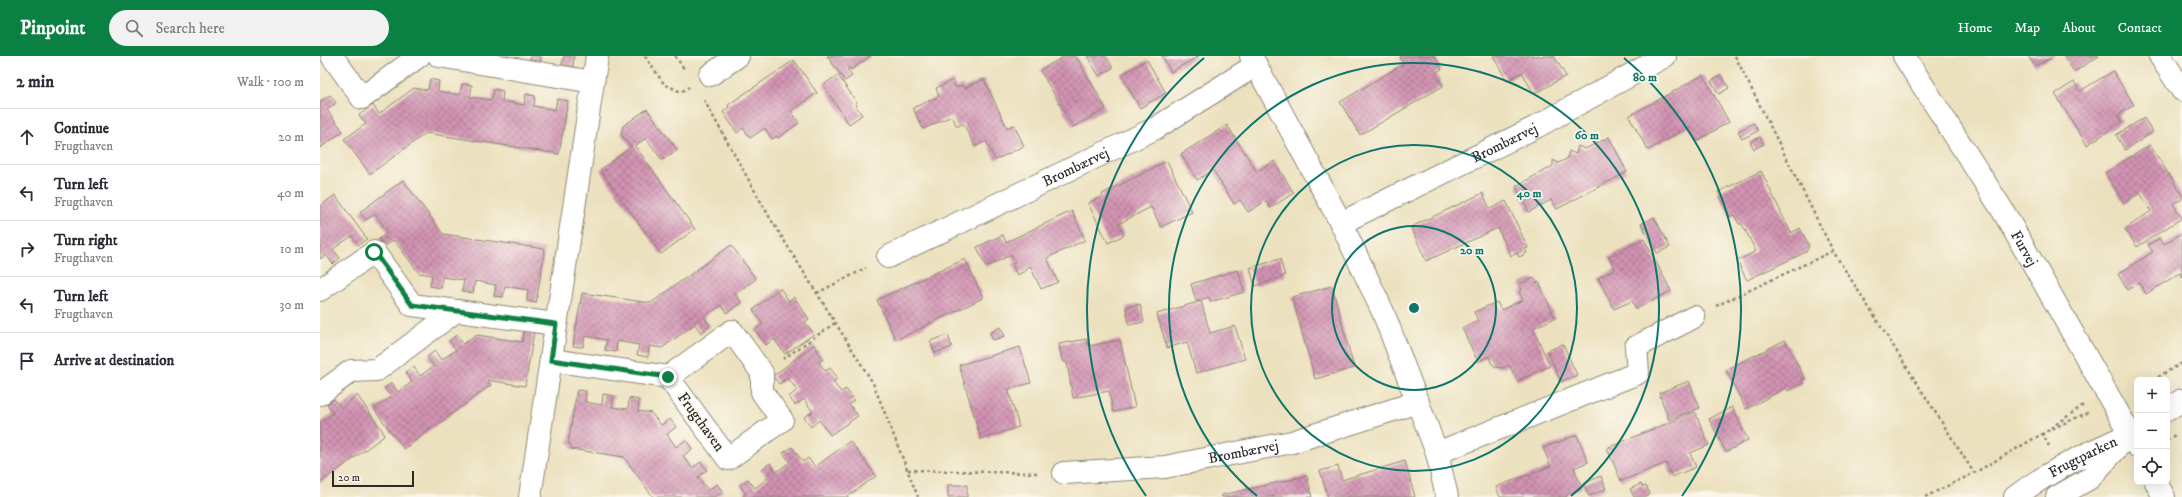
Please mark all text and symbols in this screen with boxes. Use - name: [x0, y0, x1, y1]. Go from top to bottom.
- search box: [109, 10, 389, 46]
- text: Pinpoint: [20, 17, 85, 40]
- icon: search: [123, 17, 145, 39]
- text: Search here: [155, 19, 225, 38]
- text: Home: [1958, 19, 1992, 37]
- text: Map: [2014, 19, 2040, 37]
- text: About: [2062, 19, 2096, 37]
- text: Contact: [2118, 19, 2162, 37]
- text: 80 m: [1633, 70, 1657, 85]
- text: 2 min: [16, 71, 54, 93]
- text: Walk · 100 m: [237, 74, 304, 90]
- street label: Brombærvej: [1468, 118, 1540, 167]
- text: Continue: [54, 119, 109, 138]
- icon: ahead: [16, 126, 38, 148]
- text: 60 m: [1575, 128, 1599, 143]
- text: 20 m: [278, 129, 304, 145]
- text: Frugthaven: [54, 138, 113, 154]
- street label: Brombærvej: [1039, 143, 1112, 191]
- text: Turn left: [54, 175, 108, 194]
- icon: left: [16, 182, 38, 204]
- text: 40 m: [277, 185, 304, 201]
- text: 40 m: [1516, 186, 1541, 201]
- text: Frugthaven: [54, 194, 113, 210]
- street label: Furvej: [2007, 227, 2042, 270]
- text: Turn right: [54, 231, 117, 250]
- icon: right: [16, 238, 38, 260]
- text: 10 m: [280, 241, 304, 257]
- route start: [365, 243, 383, 261]
- text: 20 m: [1460, 243, 1484, 258]
- text: Frugthaven: [54, 250, 113, 266]
- text: Turn left: [54, 287, 108, 306]
- icon: left: [16, 294, 38, 316]
- text: 30 m: [280, 297, 304, 313]
- centre of rings: [1407, 301, 1421, 315]
- text: Frugthaven: [54, 306, 113, 322]
- icon: arrive: [16, 350, 38, 372]
- text: Arrive at destination: [54, 351, 174, 370]
- route end: [659, 368, 677, 386]
- map controls: [2134, 377, 2170, 485]
- button: +: [2134, 377, 2170, 413]
- street label: Frugthaven: [673, 389, 729, 455]
- button: −: [2134, 413, 2170, 449]
- street label: Frugtparken: [2045, 432, 2120, 482]
- street label: Brombærvej: [1206, 435, 1280, 468]
- button: locate: [2134, 449, 2170, 485]
- scale bar: [332, 469, 414, 488]
- text: 20 m: [338, 471, 360, 485]

